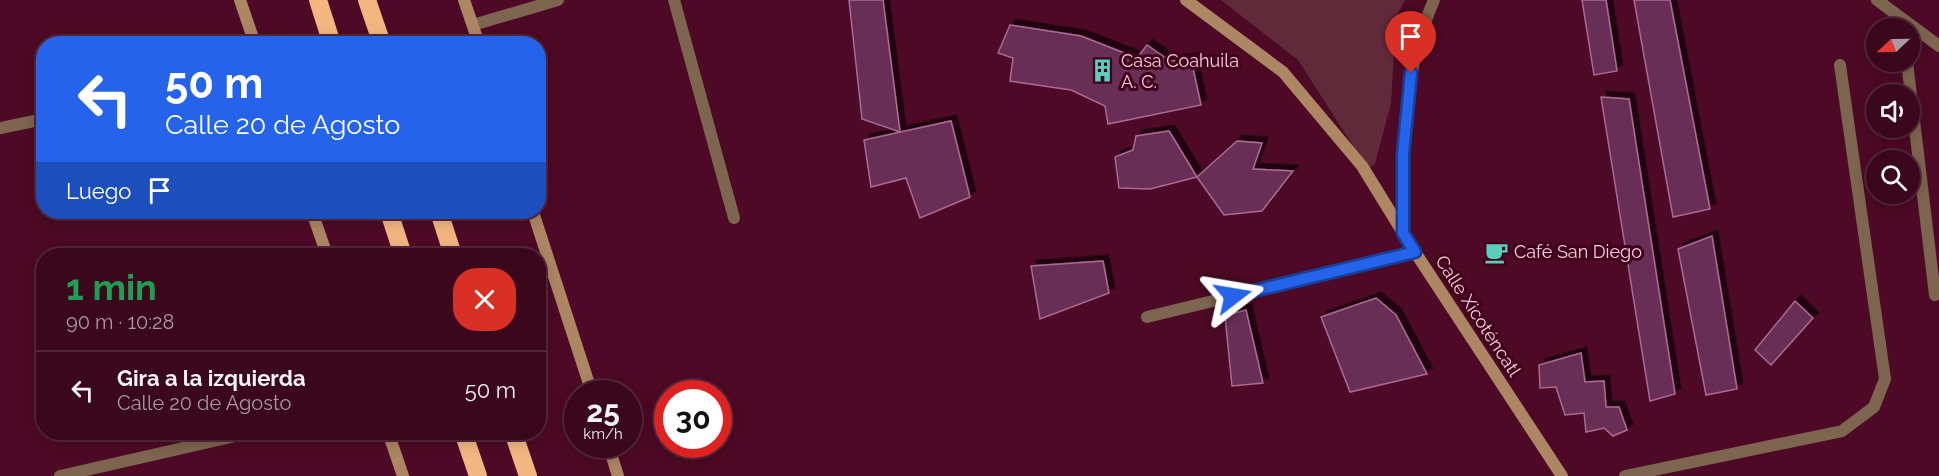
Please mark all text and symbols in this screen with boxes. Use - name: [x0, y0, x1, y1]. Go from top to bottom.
- pin: [1385, 11, 1436, 73]
- north arrow: [1866, 18, 1920, 72]
- map controls: [1866, 18, 1920, 204]
- icon: arrive: [1394, 20, 1427, 53]
- place label: Casa Coahuila A. C.: [1121, 50, 1239, 92]
- building icon: Casa Coahuila A. C.: [1090, 58, 1116, 84]
- text: 50 m: [165, 59, 263, 108]
- icon: left: [66, 60, 144, 138]
- button: sound: [1866, 84, 1920, 138]
- text: Calle 20 de Agosto: [165, 109, 400, 140]
- button: search: [1866, 150, 1920, 204]
- icon: arrive: [143, 174, 176, 207]
- text: Luego: [66, 178, 131, 204]
- cafe icon: Café San Diego: [1483, 239, 1509, 265]
- place label: Café San Diego: [1514, 241, 1642, 262]
- street label: Calle Xicoténcatl: [1431, 251, 1525, 380]
- position arrow: [1201, 264, 1265, 328]
- text: 1 min: [66, 266, 157, 308]
- button: close: [453, 268, 516, 331]
- text: 90 m · 10:28: [66, 310, 174, 334]
- text: Gira a la izquierda: [117, 365, 306, 391]
- icon: left: [66, 374, 99, 407]
- text: 50 m: [465, 377, 516, 403]
- speed limit sign: 30: [654, 380, 732, 458]
- text: Calle 20 de Agosto: [117, 391, 291, 415]
- text: 25: [586, 394, 620, 429]
- text: km/h: [583, 425, 623, 443]

